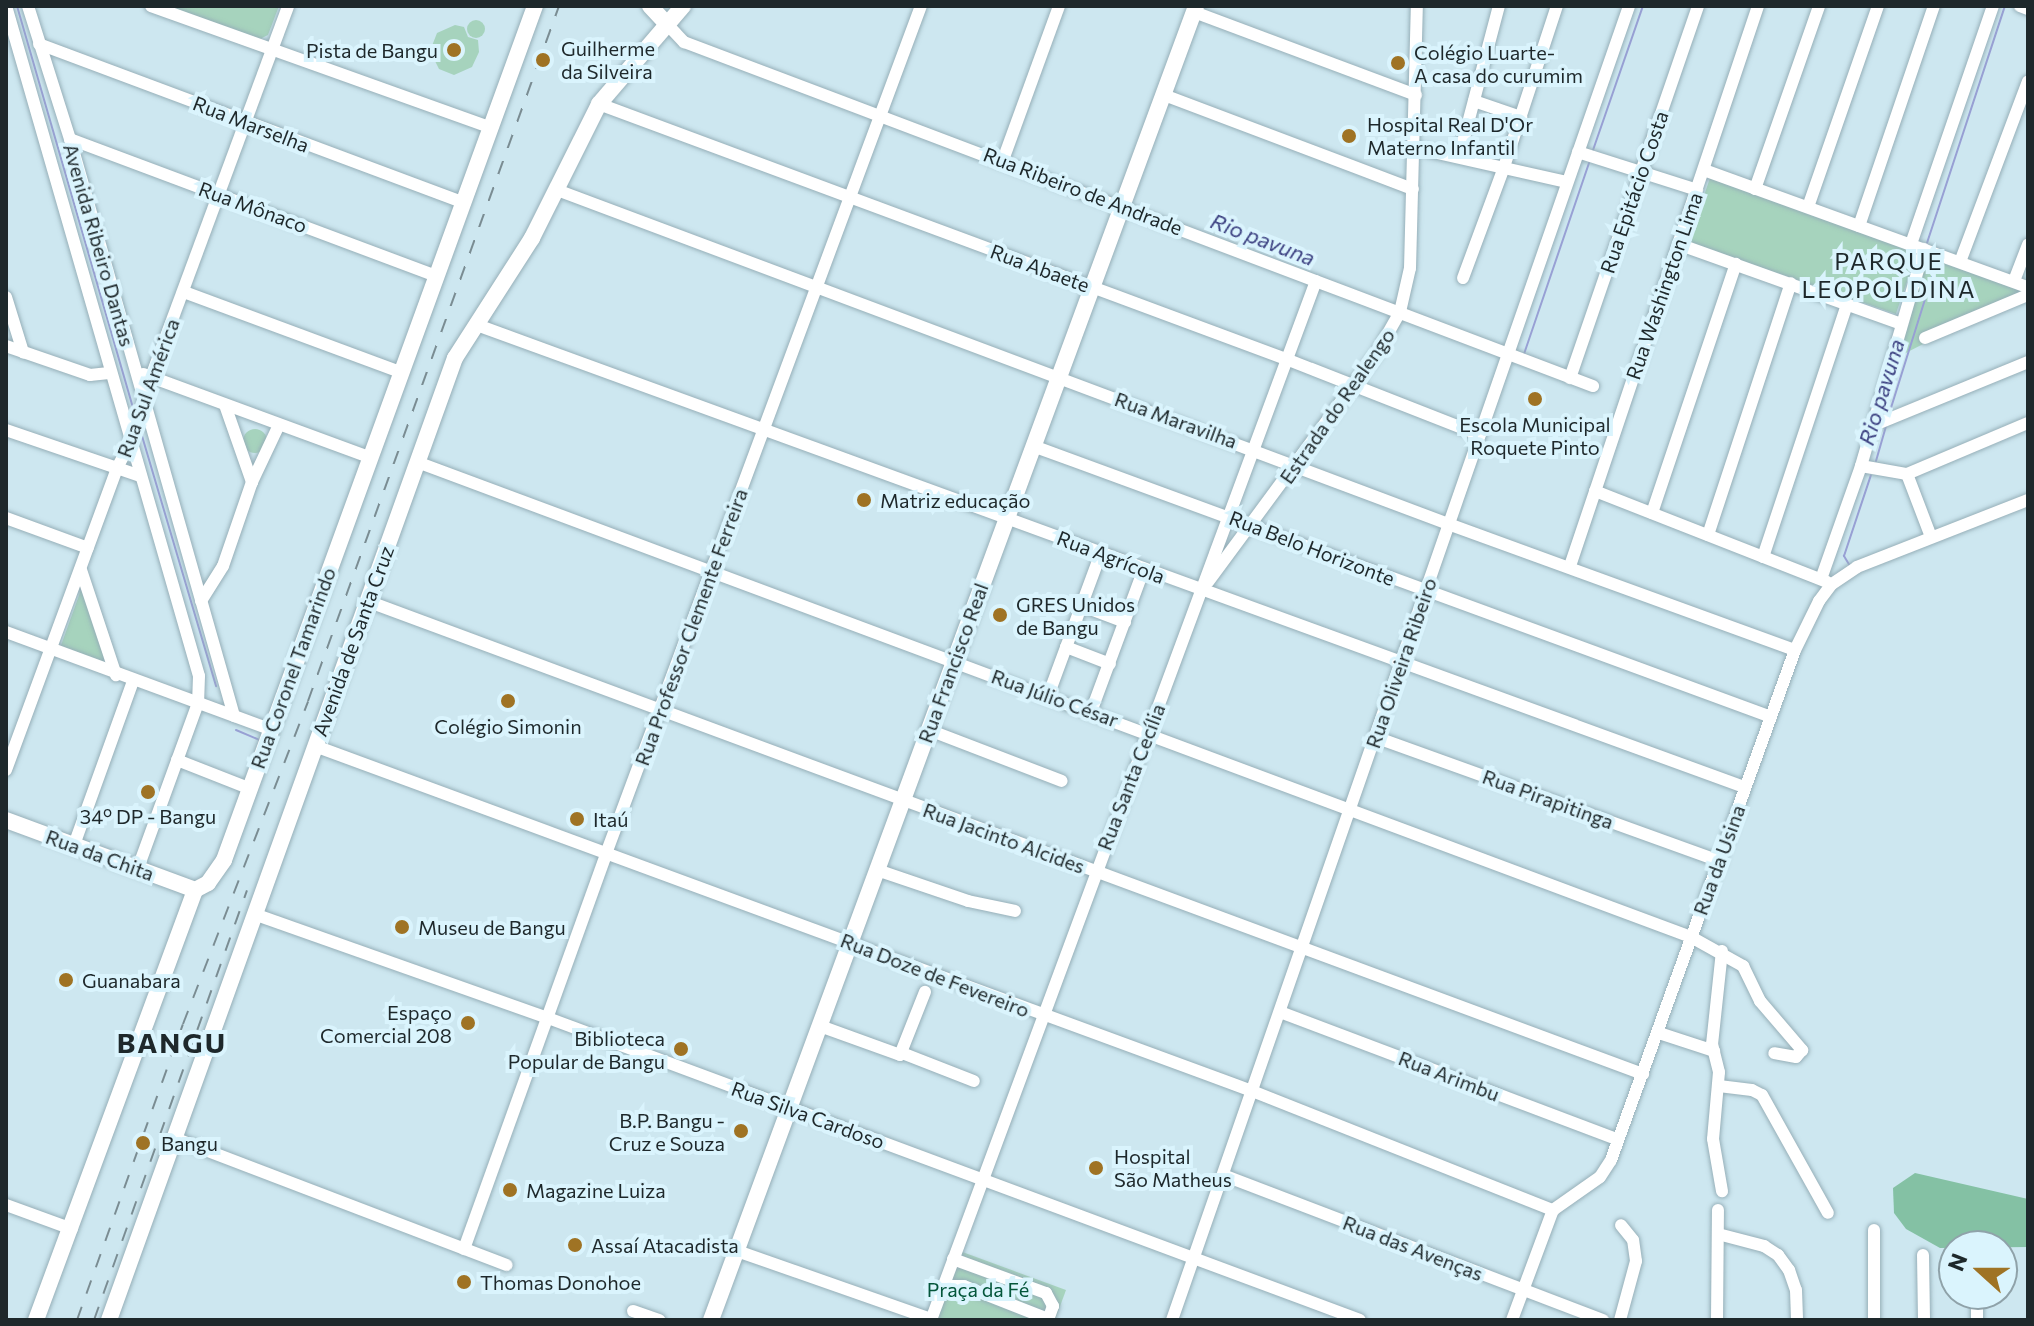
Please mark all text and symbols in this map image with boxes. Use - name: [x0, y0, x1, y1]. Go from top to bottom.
- place label: Guilherme da Silveira: [561, 36, 655, 83]
- place label: Pista de Bangu: [306, 38, 438, 62]
- place label: Colégio Luarte- A casa do curumim: [1414, 40, 1583, 87]
- marker: Pista de Bangu: [445, 41, 463, 59]
- marker: Guilherme da Silveira: [532, 49, 554, 71]
- marker: Colégio Luarte- A casa do curumim: [1389, 54, 1407, 72]
- street label: Rua Marselha: [190, 91, 312, 157]
- street label: Rua Epitácio Costa: [1595, 108, 1673, 276]
- place label: Hospital Real D'Or Materno Infantil: [1367, 112, 1533, 159]
- marker: Hospital Real D'Or Materno Infantil: [1338, 125, 1360, 147]
- street label: Avenida Ribeiro Dantas: [59, 141, 139, 349]
- street label: Rua Ribeiro de Andrade: [980, 142, 1186, 240]
- street label: Rua Mônaco: [196, 176, 310, 238]
- street label: Rua Washington Lima: [1621, 189, 1707, 383]
- water label: Rio pavuna: [1207, 207, 1319, 271]
- street label: Rua Abaete: [987, 239, 1093, 297]
- district label: PARQUE LEOPOLDINA: [1801, 247, 1977, 303]
- street label: Rua Sul América: [112, 315, 184, 461]
- street label: Estrada do Realengo: [1274, 324, 1400, 488]
- water label: Rio pavuna: [1852, 336, 1910, 448]
- street label: Rua Maravilha: [1111, 387, 1241, 453]
- marker: Escola Municipal Roquete Pinto: [1526, 390, 1544, 408]
- place label: Escola Municipal Roquete Pinto: [1459, 412, 1611, 459]
- street label: Rua Professor Clemente Ferreira: [630, 485, 752, 769]
- place label: Matriz educação: [880, 488, 1030, 512]
- marker: Matriz educação: [855, 491, 873, 509]
- street label: Rua Belo Horizonte: [1226, 505, 1398, 591]
- street label: Rua Agrícola: [1054, 525, 1168, 589]
- street label: Avenida de Santa Cruz: [307, 543, 399, 739]
- street label: Rua Coronel Tamarindo: [245, 564, 341, 772]
- street label: Rua Oliveira Ribeiro: [1361, 575, 1441, 751]
- street label: Rua Francisco Real: [913, 580, 993, 746]
- place label: GRES Unidos de Bangu: [1016, 592, 1135, 639]
- marker: GRES Unidos de Bangu: [991, 606, 1009, 624]
- street label: Rua Júlio César: [988, 664, 1122, 732]
- marker: Colégio Simonin: [499, 692, 517, 710]
- street label: Rua Santa Cecília: [1092, 700, 1170, 854]
- place label: Colégio Simonin: [434, 714, 582, 738]
- street label: Rua Pirapitinga: [1479, 764, 1617, 834]
- marker: 34º DP - Bangu: [139, 783, 157, 801]
- street label: Rua Jacinto Alcides: [920, 798, 1088, 878]
- street label: Rua da Usina: [1688, 802, 1750, 918]
- place label: 34º DP - Bangu: [80, 804, 216, 828]
- place label: Itaú: [593, 807, 628, 831]
- marker: Itaú: [568, 810, 586, 828]
- street label: Rua da Chita: [43, 824, 157, 886]
- place label: Museu de Bangu: [418, 915, 566, 939]
- marker: Museu de Bangu: [393, 918, 411, 936]
- street label: Rua Doze de Fevereiro: [837, 928, 1033, 1022]
- place label: Guanabara: [82, 968, 181, 992]
- marker: Guanabara: [57, 971, 75, 989]
- place label: Espaço Comercial 208: [320, 1000, 452, 1047]
- marker: Espaço Comercial 208: [459, 1014, 477, 1032]
- district label: BANGU: [117, 1025, 227, 1059]
- place label: Biblioteca Popular de Bangu: [508, 1026, 665, 1073]
- marker: Biblioteca Popular de Bangu: [672, 1040, 690, 1058]
- street label: Rua Arimbu: [1395, 1046, 1503, 1106]
- street label: Rua Silva Cardoso: [728, 1076, 888, 1154]
- place label: B.P. Bangu - Cruz e Souza: [609, 1108, 725, 1155]
- marker: B.P. Bangu - Cruz e Souza: [732, 1122, 750, 1140]
- place label: Bangu: [161, 1131, 218, 1155]
- marker: Bangu: [132, 1132, 154, 1154]
- place label: Hospital São Matheus: [1114, 1144, 1232, 1191]
- marker: Hospital São Matheus: [1085, 1157, 1107, 1179]
- place label: Magazine Luiza: [526, 1178, 666, 1202]
- marker: Magazine Luiza: [501, 1181, 519, 1199]
- street label: Rua das Avenças: [1340, 1210, 1486, 1286]
- north arrow: [1938, 1230, 2018, 1310]
- place label: Assaí Atacadista: [591, 1233, 739, 1257]
- marker: Assaí Atacadista: [566, 1236, 584, 1254]
- text: N: [1941, 1249, 1973, 1274]
- place label: Thomas Donohoe: [480, 1270, 641, 1294]
- marker: Thomas Donohoe: [455, 1273, 473, 1291]
- park label: Praça da Fé: [927, 1277, 1029, 1301]

